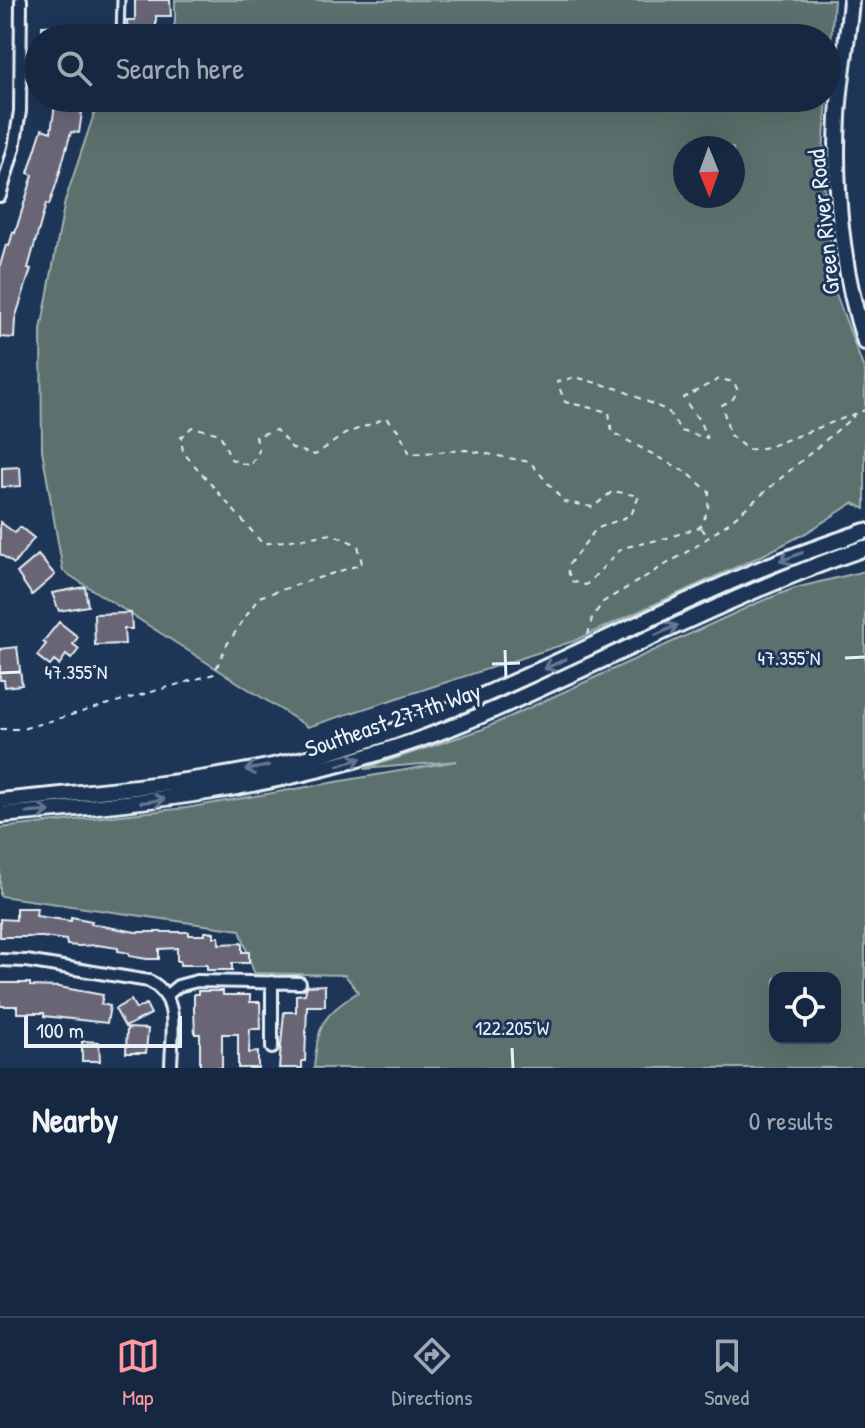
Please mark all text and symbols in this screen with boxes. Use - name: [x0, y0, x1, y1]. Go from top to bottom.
- search box: [24, 24, 841, 112]
- icon: search: [52, 46, 96, 90]
- text: Search here: [116, 48, 244, 88]
- north arrow: [673, 136, 745, 208]
- street label: Green River Road: [799, 148, 847, 296]
- one-way arrow: [779, 551, 804, 565]
- one-way arrow: [655, 622, 679, 637]
- text: 47.355°N: [758, 644, 820, 671]
- one-way arrow: [543, 657, 567, 672]
- text: 47.355°N: [45, 658, 107, 685]
- street label: Southeast 277th Way: [301, 674, 485, 764]
- one-way arrow: [336, 754, 362, 769]
- one-way arrow: [245, 762, 271, 777]
- one-way arrow: [140, 793, 165, 808]
- one-way arrow: [24, 804, 51, 819]
- map controls: [769, 972, 841, 1044]
- button: locate: [769, 972, 841, 1044]
- scale bar: [24, 1012, 182, 1048]
- text: 122.205°W: [475, 1014, 550, 1041]
- text: 100 m: [36, 1015, 84, 1045]
- text: Nearby: [32, 1097, 118, 1143]
- text: 0 results: [749, 1103, 833, 1138]
- tab: Map: [116, 1334, 160, 1412]
- tab: Directions: [392, 1334, 473, 1412]
- tab: Saved: [704, 1334, 749, 1412]

